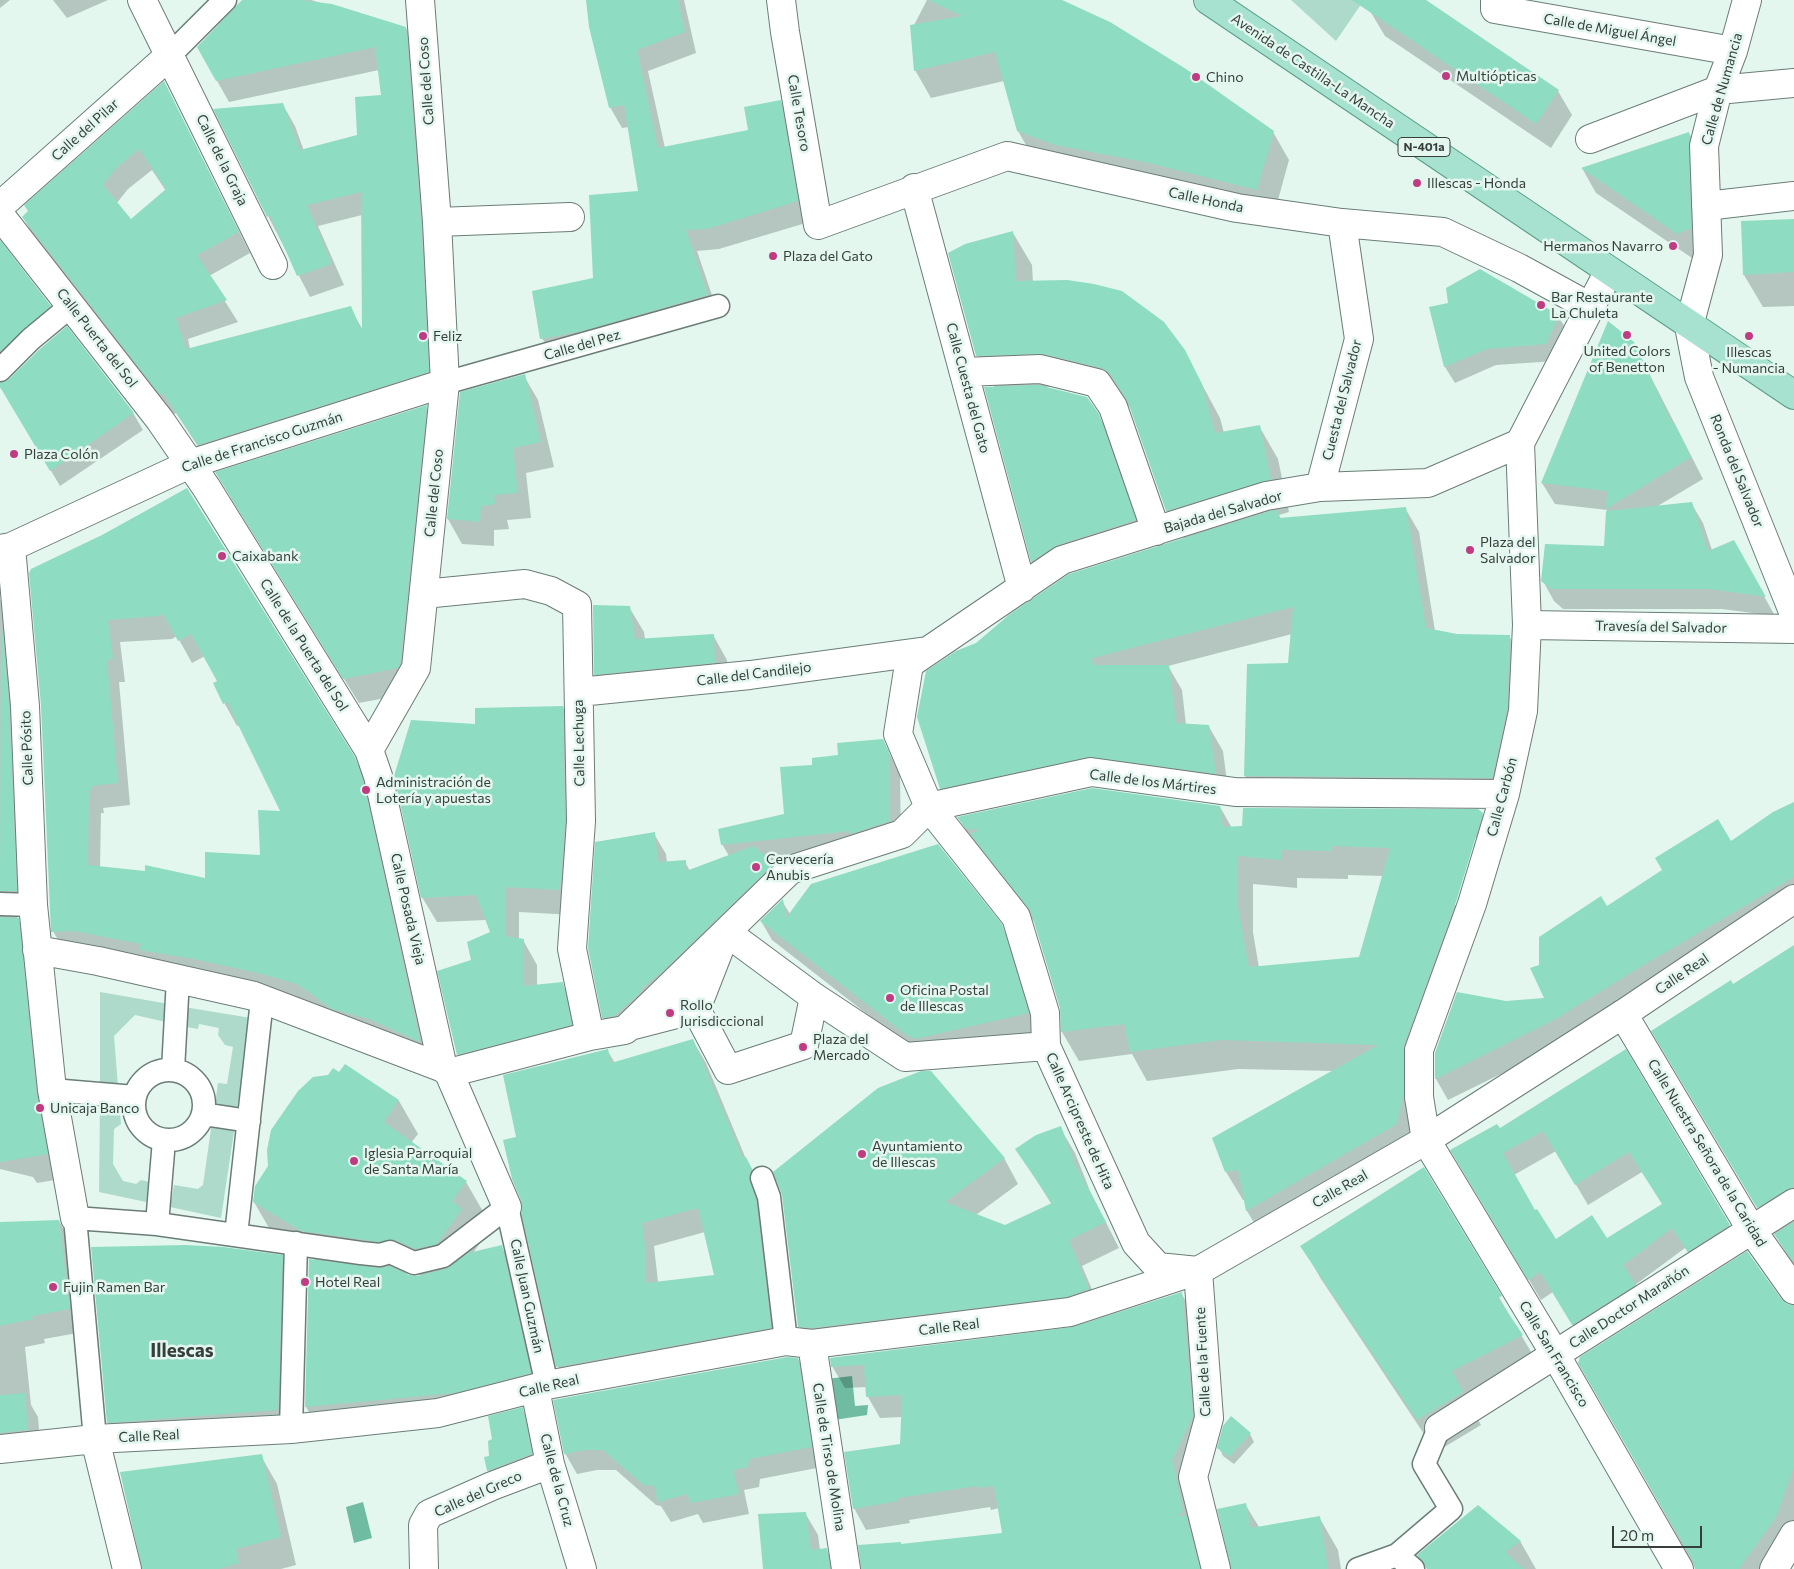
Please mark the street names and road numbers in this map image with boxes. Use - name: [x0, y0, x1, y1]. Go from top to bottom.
- street label: Avenida de Castilla-La Mancha: [1228, 10, 1398, 132]
- street label: Calle de Miguel Ángel: [1542, 10, 1678, 50]
- street label: Calle de Numancia: [1698, 31, 1746, 147]
- street label: Calle del Coso: [415, 36, 437, 126]
- street label: Calle Tesoro: [784, 73, 814, 153]
- street label: Calle del Pilar: [48, 95, 122, 165]
- street label: Calle de la Graja: [193, 111, 251, 209]
- road number: N-401a: [1398, 138, 1450, 156]
- street label: Calle Honda: [1167, 184, 1245, 216]
- street label: Calle Puerta del Sol: [53, 285, 141, 391]
- street label: Calle Cuesta del Gato: [943, 321, 993, 455]
- street label: Calle del Pez: [542, 326, 622, 364]
- street label: Cuesta del Salvador: [1319, 338, 1365, 462]
- street label: Calle de Francisco Guzmán: [179, 408, 345, 476]
- street label: Ronda del Salvador: [1707, 412, 1767, 530]
- street label: Calle del Coso: [421, 448, 447, 538]
- street label: Bajada del Salvador: [1162, 487, 1284, 537]
- street label: Calle de la Puerta del Sol: [256, 576, 352, 714]
- street label: Travesía del Salvador: [1595, 617, 1727, 637]
- street label: Calle del Candilejo: [696, 659, 812, 689]
- street label: Calle Lechuga: [570, 699, 588, 787]
- street label: Calle Pósito: [17, 710, 37, 786]
- street label: Calle Carbón: [1483, 756, 1521, 838]
- street label: Calle de los Mártires: [1089, 766, 1217, 798]
- street label: Calle Posada Vieja: [387, 852, 429, 966]
- street label: Calle Real: [1652, 950, 1712, 998]
- street label: Calle Arcipreste de Hita: [1042, 1050, 1118, 1192]
- street label: Calle Nuestra Señora de la Caridad: [1644, 1056, 1770, 1250]
- street label: Calle Real: [1309, 1166, 1371, 1212]
- street label: Calle Juan Guzmán: [507, 1237, 547, 1355]
- street label: Calle Doctor Marañón: [1566, 1262, 1692, 1352]
- street label: Calle San Francisco: [1516, 1298, 1592, 1410]
- street label: Calle de la Fuente: [1192, 1307, 1214, 1417]
- street label: Calle Real: [918, 1315, 980, 1339]
- street label: Calle Real: [517, 1371, 581, 1401]
- street label: Calle de Tirso de Molina: [809, 1382, 849, 1532]
- street label: Calle Real: [118, 1426, 180, 1446]
- street label: Calle de la Cruz: [536, 1432, 578, 1528]
- street label: Calle del Greco: [432, 1467, 524, 1521]

